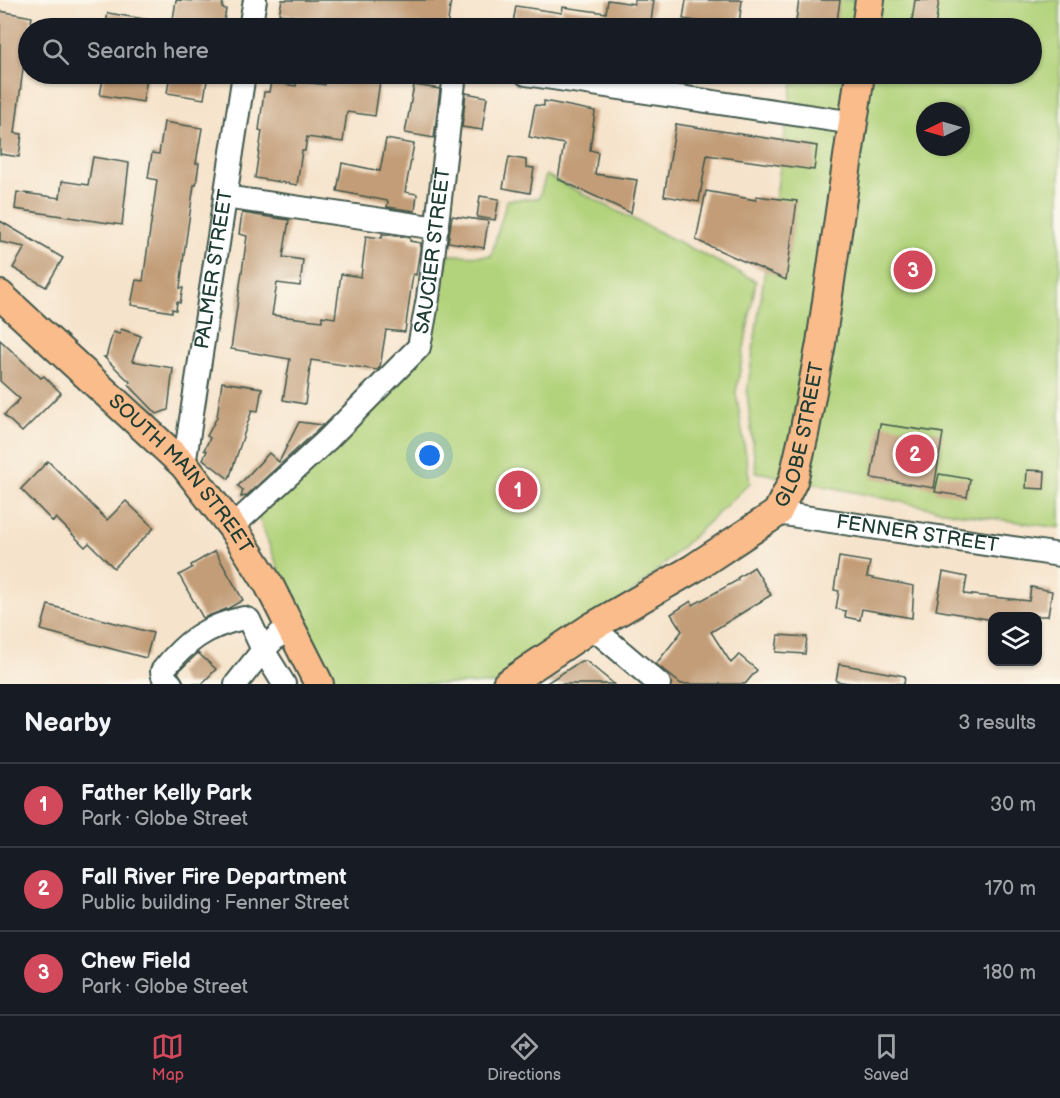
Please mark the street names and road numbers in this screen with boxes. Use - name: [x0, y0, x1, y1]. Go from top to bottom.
- street label: SAUCIER STREET: [410, 166, 456, 336]
- street label: PALMER STREET: [190, 188, 238, 351]
- street label: GLOBE STREET: [770, 360, 829, 512]
- street label: SOUTH MAIN STREET: [103, 389, 258, 558]
- street label: FENNER STREET: [835, 510, 1000, 558]

